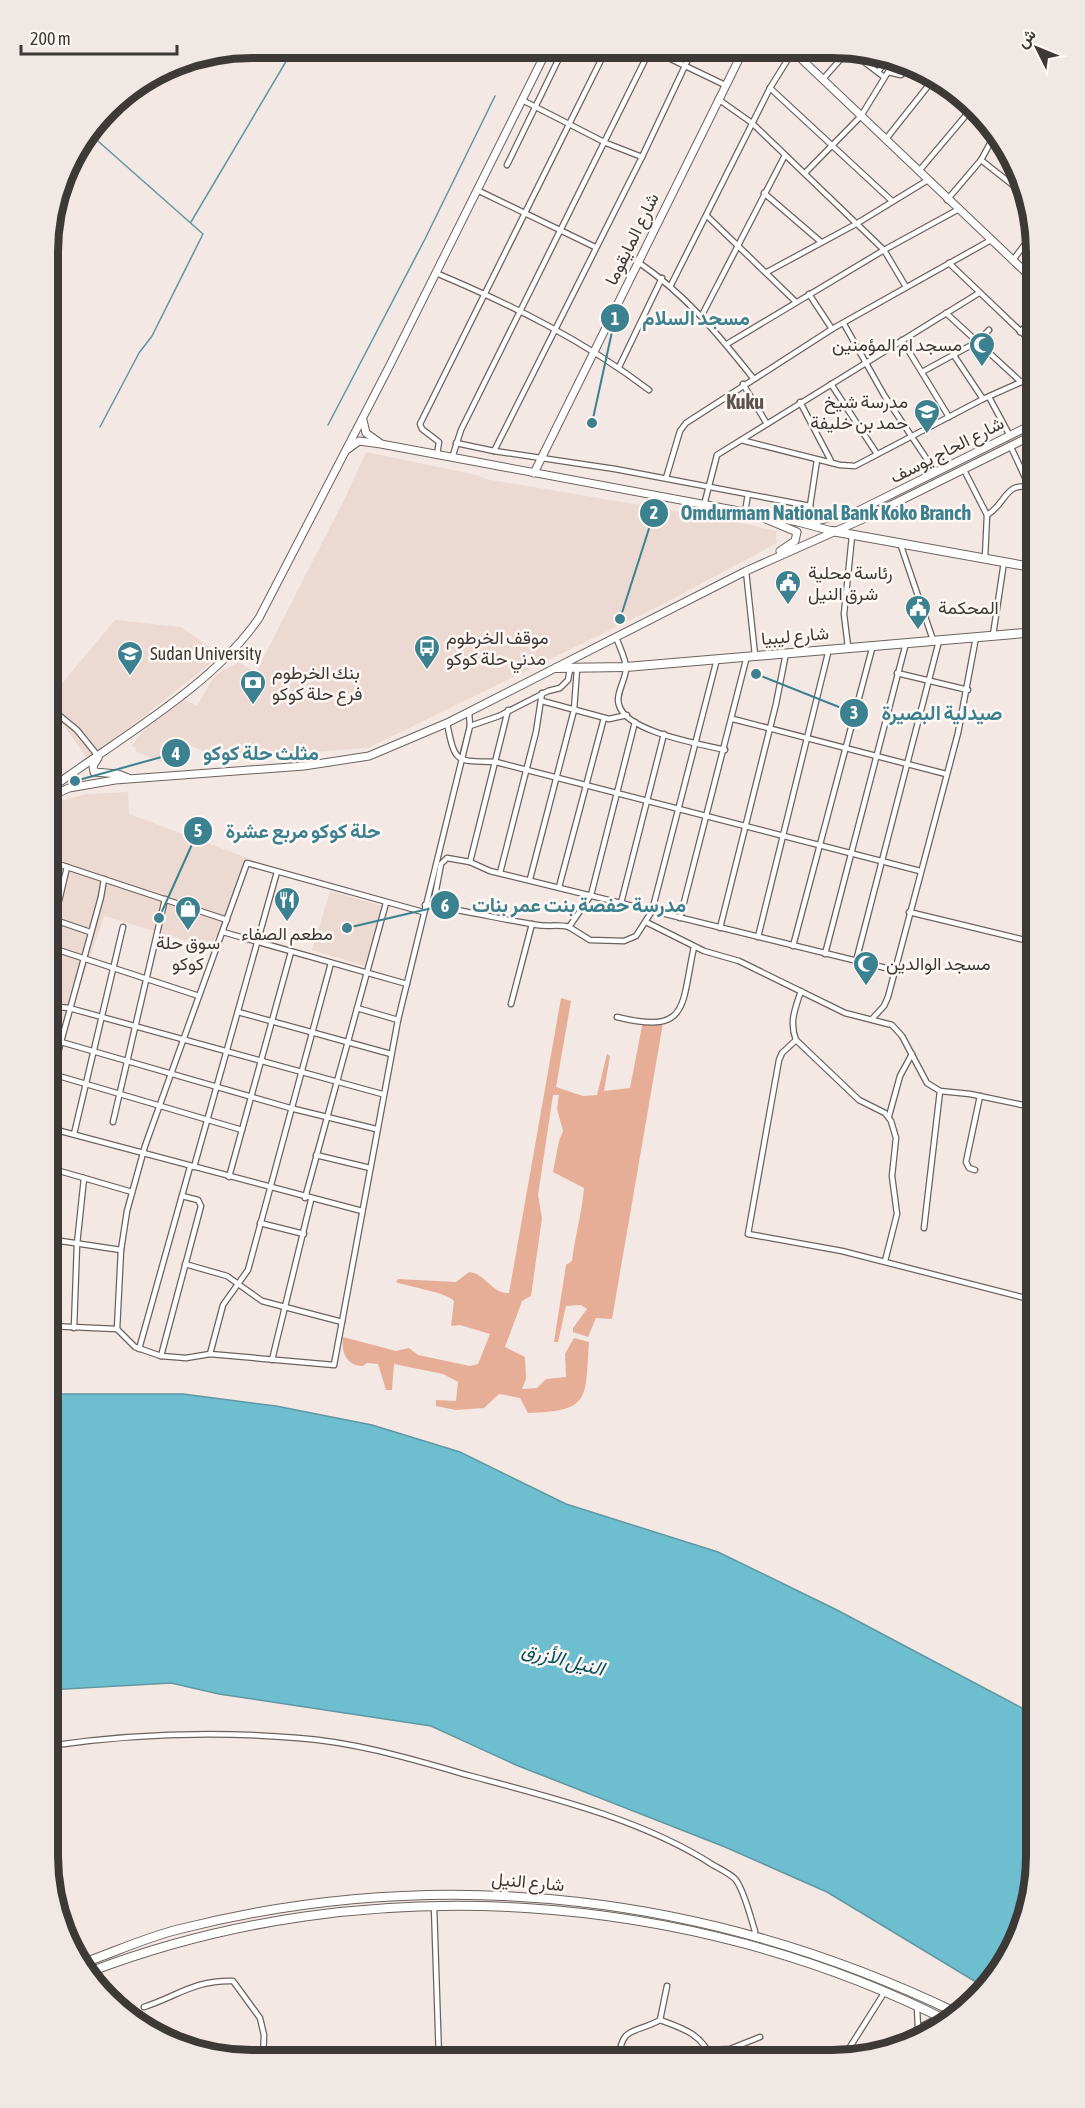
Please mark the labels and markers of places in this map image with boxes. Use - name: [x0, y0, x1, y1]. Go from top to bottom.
- callout: مسجد السلام: [600, 299, 762, 337]
- mosque icon: مسجد ام المؤمنين: [967, 330, 997, 368]
- place label: مسجد ام المؤمنين: [832, 334, 962, 357]
- place label: مدرسة شيخ حمد بن خليفة: [810, 391, 908, 434]
- school or university icon: مدرسة شيخ حمد بن خليفة: [912, 397, 942, 435]
- callout: Omdurmam National Bank Koko Branch: [639, 494, 983, 532]
- place label: رئاسة محلية شرق النيل: [808, 562, 893, 605]
- public building icon: رئاسة محلية شرق النيل: [773, 568, 803, 606]
- public building icon: المحكمة: [903, 593, 933, 631]
- place label: المحكمة: [938, 597, 999, 618]
- place label: موقف الخرطوم مدني حلة كوكو: [446, 627, 549, 674]
- bus stop icon: موقف الخرطوم مدني حلة كوكو: [412, 633, 442, 671]
- school or university icon: Sudan University: [115, 639, 145, 677]
- place label: Sudan University: [150, 643, 262, 664]
- place label: بنك الخرطوم فرع حلة كوكو: [272, 662, 362, 706]
- bank icon: بنك الخرطوم فرع حلة كوكو: [238, 668, 268, 706]
- callout: صيدلية البصيرة: [839, 694, 1014, 732]
- callout: مثلث حلة كوكو: [161, 734, 330, 772]
- callout: حلة كوكو مربع عشرة: [183, 812, 393, 850]
- restaurant icon: مطعم الصفاء: [272, 885, 302, 923]
- callout: مدرسة حفصة بنت عمر بنات: [430, 886, 698, 924]
- shop icon: سوق حلة كوكو: [173, 894, 203, 932]
- place label: مطعم الصفاء: [241, 923, 333, 946]
- place label: سوق حلة كوكو: [156, 932, 220, 975]
- mosque icon: مسجد الوالدين: [851, 949, 881, 987]
- place label: مسجد الوالدين: [886, 953, 991, 975]

